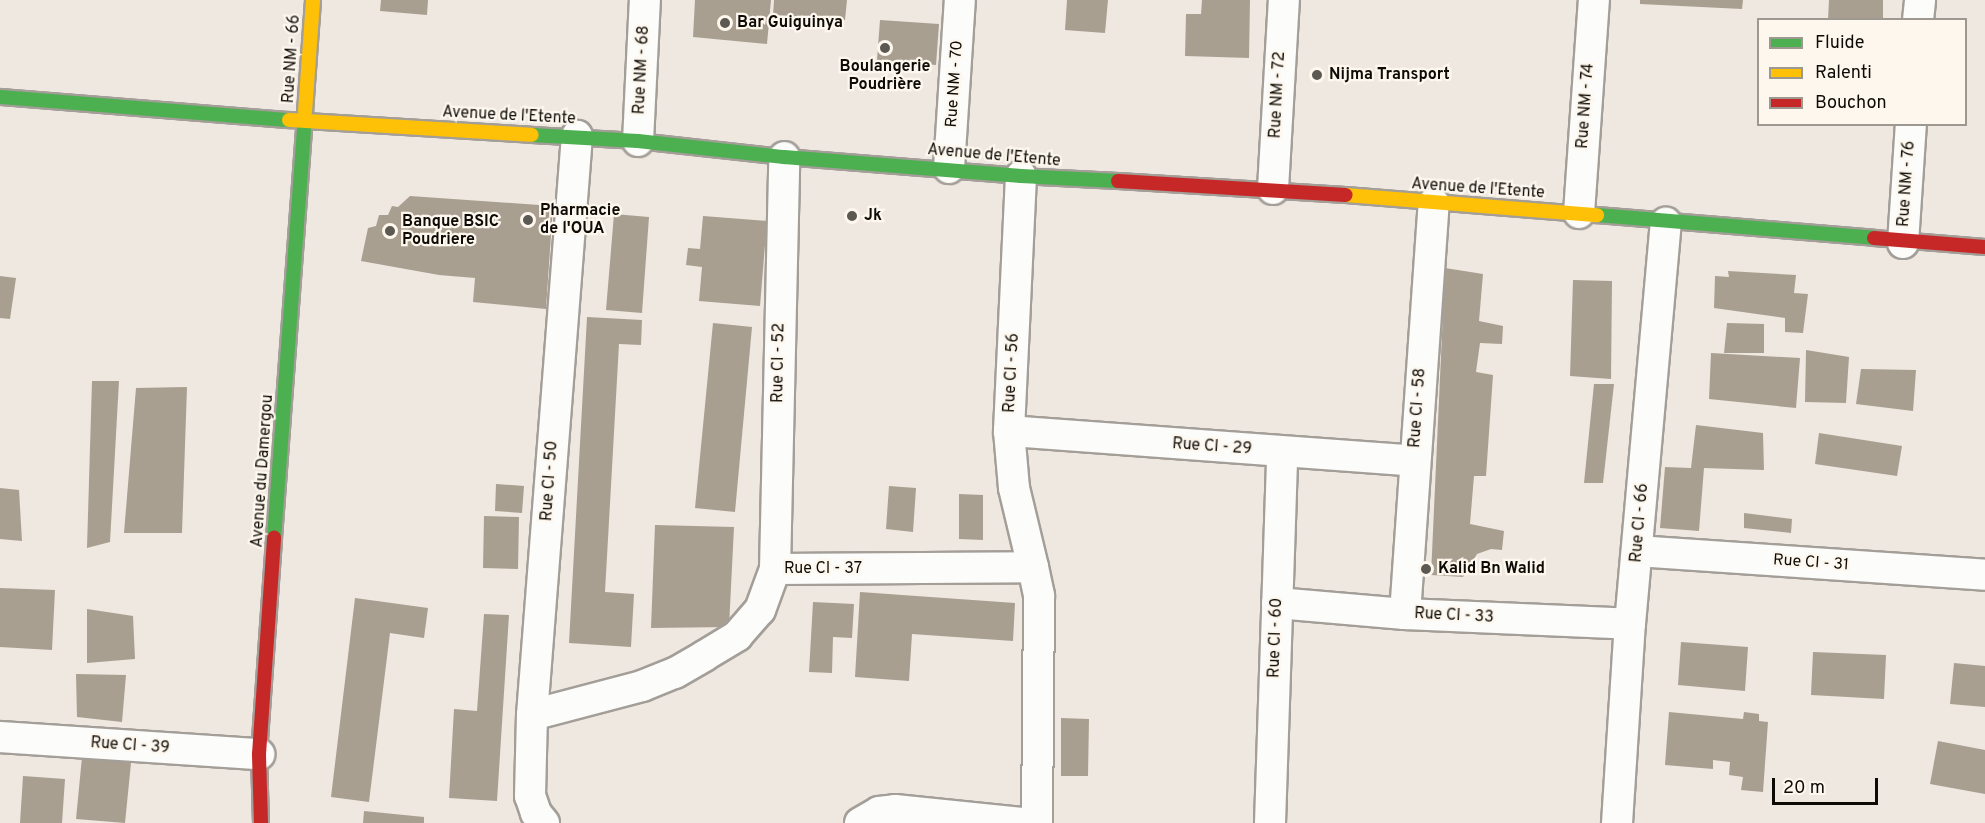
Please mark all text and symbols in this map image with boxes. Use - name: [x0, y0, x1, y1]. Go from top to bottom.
- place label: Bar Guiguinya: [737, 13, 843, 33]
- street label: Rue NM - 66: [279, 14, 305, 104]
- marker: Bar Guiguinya: [718, 16, 732, 30]
- legend: [1757, 18, 1967, 126]
- street label: Rue NM - 68: [630, 25, 654, 115]
- text: Fluide: [1815, 32, 1864, 55]
- street label: Rue NM - 70: [942, 40, 968, 128]
- marker: Boulangerie Poudrière: [878, 41, 892, 55]
- street label: Rue NM - 72: [1266, 51, 1290, 139]
- place label: Boulangerie Poudrière: [840, 57, 930, 95]
- street label: Rue NM - 74: [1573, 62, 1599, 150]
- text: Ralenti: [1815, 62, 1872, 85]
- place label: Nijma Transport: [1329, 65, 1450, 85]
- marker: Nijma Transport: [1310, 68, 1324, 82]
- text: Bouchon: [1815, 92, 1887, 115]
- street label: Avenue de l'Etente: [442, 103, 576, 129]
- street label: Rue NM - 76: [1894, 140, 1920, 228]
- street label: Avenue de l'Etente: [927, 141, 1061, 171]
- street label: Avenue de l'Etente: [1411, 175, 1545, 203]
- place label: Pharmacie de l'OUA: [540, 201, 620, 239]
- place label: Jk: [864, 206, 882, 226]
- marker: Jk: [845, 209, 859, 223]
- place label: Banque BSIC Poudriere: [402, 212, 499, 250]
- marker: Pharmacie de l'OUA: [521, 213, 535, 227]
- marker: Banque BSIC Poudriere: [383, 224, 397, 238]
- street label: Rue CI - 52: [769, 323, 789, 403]
- street label: Rue CI - 56: [1000, 333, 1024, 413]
- street label: Rue CI - 58: [1406, 367, 1430, 449]
- street label: Avenue du Damergou: [248, 394, 278, 548]
- street label: Rue CI - 29: [1172, 435, 1252, 459]
- street label: Rue CI - 50: [538, 440, 562, 522]
- street label: Rue CI - 66: [1627, 483, 1653, 563]
- street label: Rue CI - 31: [1772, 551, 1850, 575]
- street label: Rue CI - 37: [784, 559, 862, 579]
- place label: Kalid Bn Walid: [1438, 559, 1545, 579]
- marker: Kalid Bn Walid: [1419, 562, 1433, 576]
- street label: Rue CI - 60: [1265, 598, 1287, 678]
- street label: Rue CI - 33: [1414, 604, 1494, 628]
- street label: Rue CI - 39: [90, 734, 170, 758]
- scale bar: [1775, 766, 1882, 804]
- text: 20 m: [1783, 777, 1825, 800]

